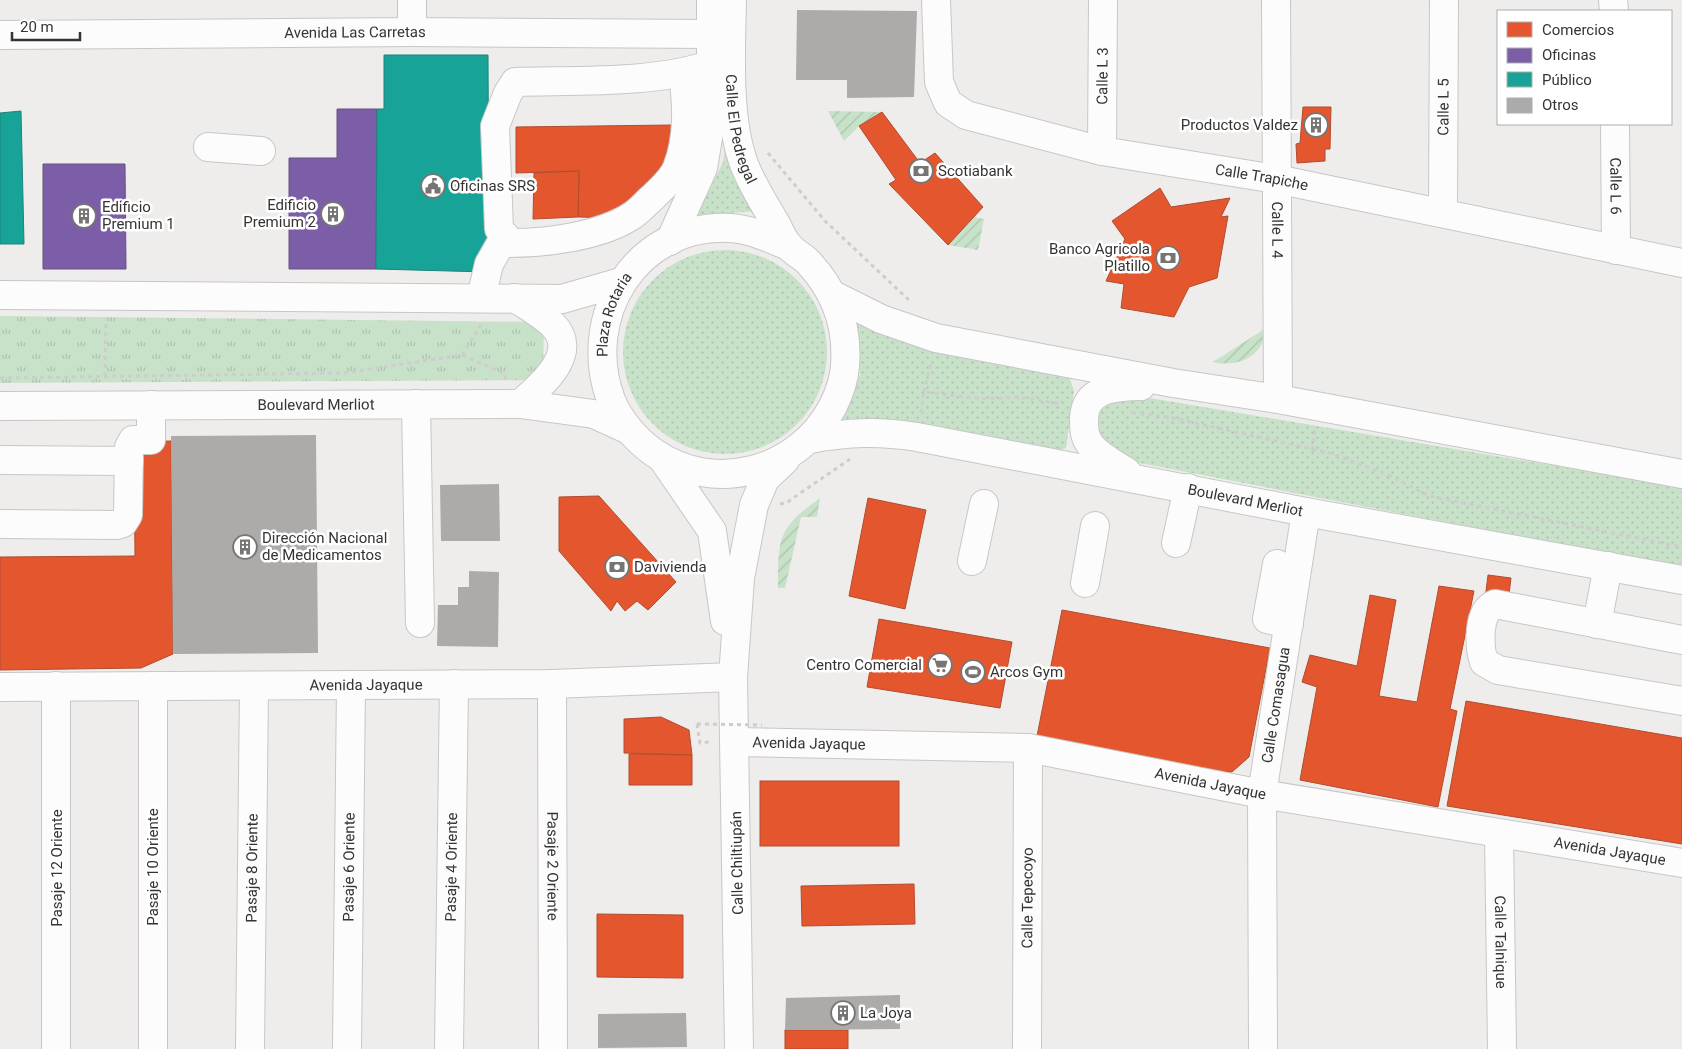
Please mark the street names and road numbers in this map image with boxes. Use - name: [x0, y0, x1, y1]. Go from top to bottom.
- street label: Avenida Las Carretas: [284, 23, 426, 42]
- street label: Calle L 3: [1093, 47, 1112, 105]
- street label: Calle El Pedregal: [722, 74, 760, 187]
- street label: Calle L 5: [1434, 78, 1453, 136]
- street label: Calle L 6: [1606, 157, 1625, 215]
- street label: Calle Trapiche: [1214, 160, 1310, 194]
- street label: Calle L 4: [1268, 201, 1286, 259]
- street label: Plaza Rotaria: [593, 269, 636, 357]
- street label: Boulevard Merliot: [257, 396, 375, 414]
- street label: Boulevard Merliot: [1186, 480, 1305, 520]
- street label: Calle Comasagua: [1258, 646, 1294, 764]
- street label: Avenida Jayaque: [309, 676, 423, 694]
- street label: Avenida Jayaque: [752, 733, 866, 754]
- street label: Avenida Jayaque: [1153, 764, 1267, 804]
- street label: Pasaje 10 Oriente: [144, 808, 162, 926]
- street label: Pasaje 12 Oriente: [48, 809, 66, 927]
- street label: Pasaje 2 Oriente: [543, 811, 562, 921]
- street label: Calle Chiltiupán: [727, 811, 747, 915]
- street label: Pasaje 6 Oriente: [339, 812, 359, 922]
- street label: Pasaje 4 Oriente: [442, 812, 461, 922]
- street label: Pasaje 8 Oriente: [242, 813, 262, 923]
- street label: Avenida Jayaque: [1552, 833, 1667, 869]
- street label: Calle Tepecoyo: [1018, 847, 1037, 949]
- street label: Calle Talnique: [1491, 895, 1510, 989]

